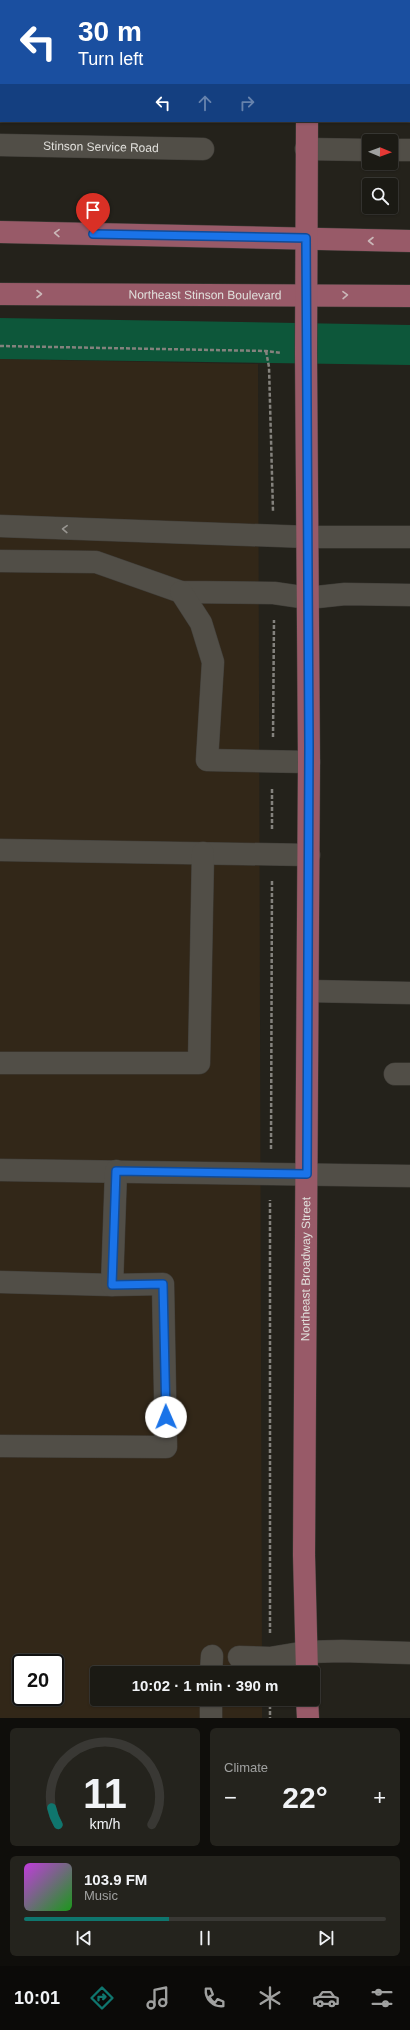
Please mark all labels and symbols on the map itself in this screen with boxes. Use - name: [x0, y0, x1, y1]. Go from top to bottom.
- north arrow: [362, 134, 398, 170]
- street label: Stinson Service Road: [43, 139, 159, 155]
- pin: [76, 193, 110, 234]
- one-way arrow: [54, 229, 60, 238]
- one-way arrow: [368, 237, 374, 245]
- street label: Northeast Stinson Boulevard: [128, 288, 282, 302]
- one-way arrow: [36, 290, 42, 298]
- one-way arrow: [342, 291, 348, 299]
- one-way arrow: [62, 524, 68, 533]
- street label: Northeast Broadway Street: [298, 1196, 313, 1341]
- position arrow: [145, 1396, 187, 1438]
- speed limit sign: 20: [12, 1654, 64, 1706]

